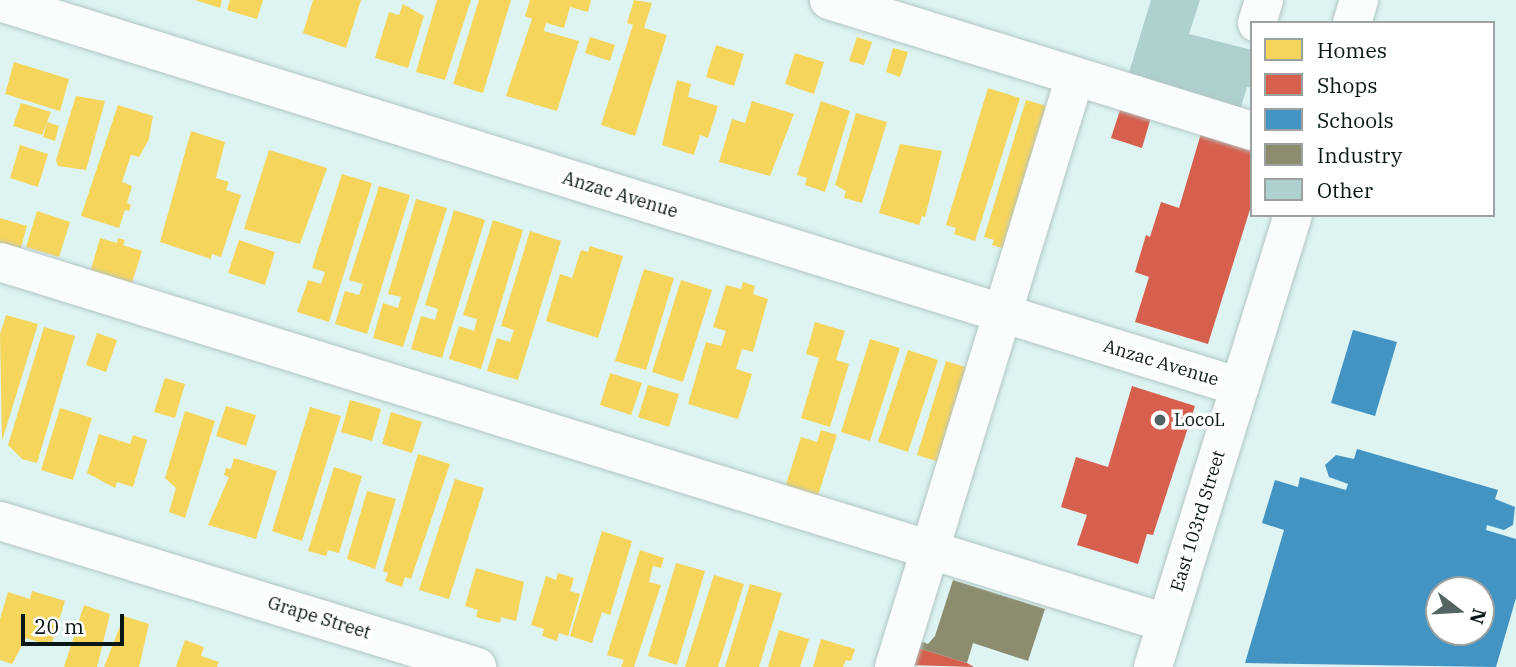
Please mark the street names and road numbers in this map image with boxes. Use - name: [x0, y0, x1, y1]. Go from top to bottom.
- street label: Anzac Avenue: [560, 167, 680, 223]
- street label: Anzac Avenue: [1101, 335, 1221, 391]
- street label: East 103rd Street: [1166, 448, 1230, 594]
- street label: Grape Street: [265, 592, 373, 644]

